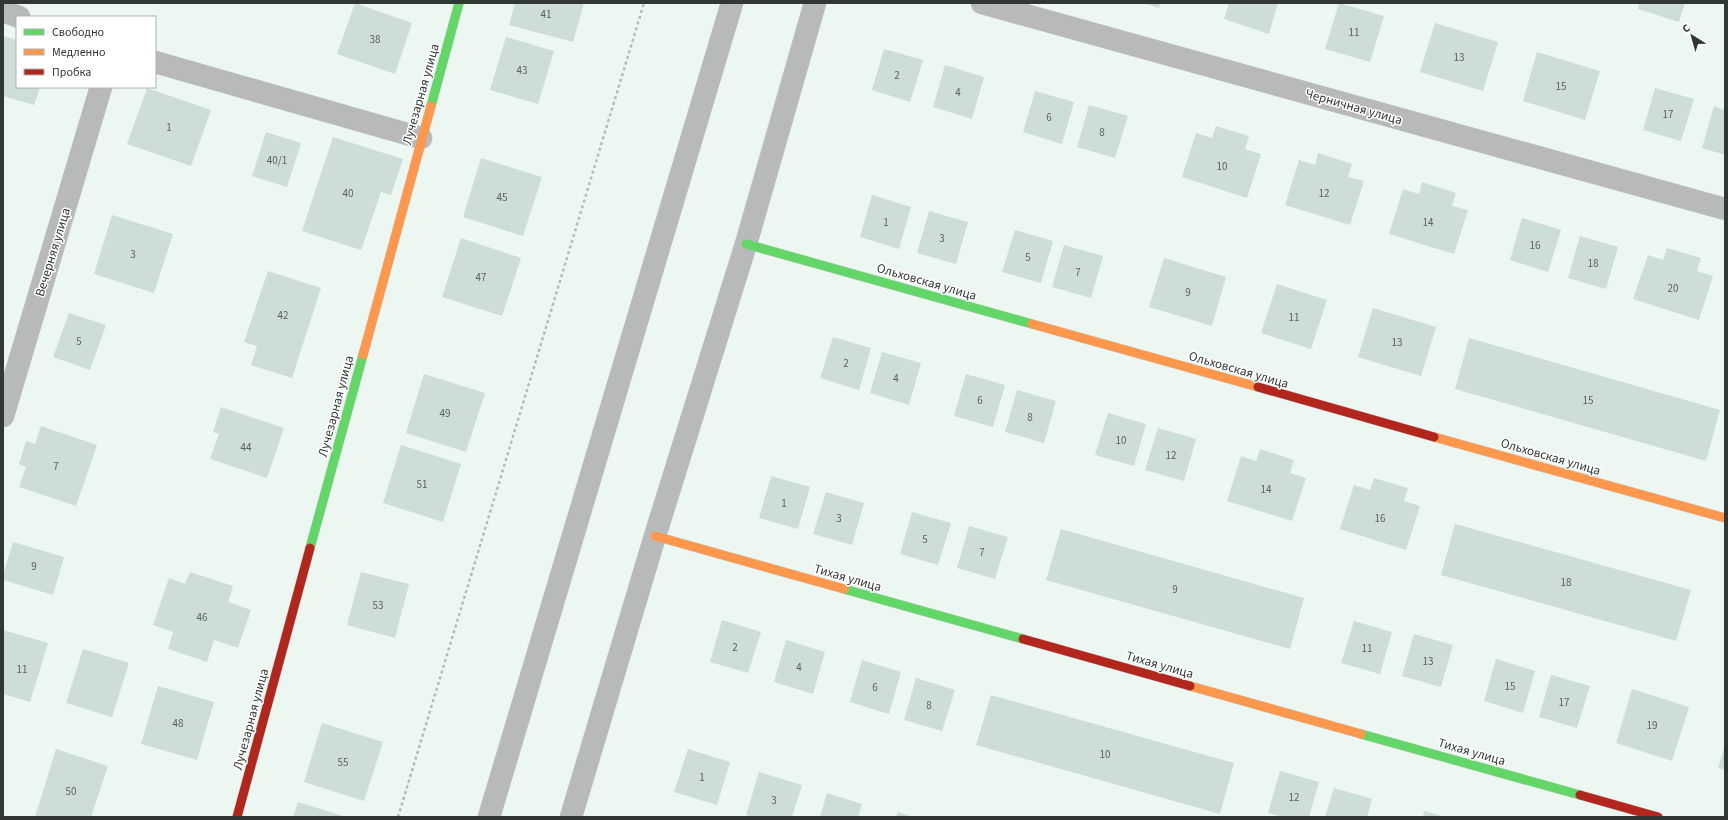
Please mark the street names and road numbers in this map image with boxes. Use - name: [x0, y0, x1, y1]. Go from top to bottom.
- street label: Лучезарная улица: [398, 42, 444, 147]
- street label: Черничная улица: [1303, 85, 1404, 129]
- street label: Вечерняя улица: [31, 206, 75, 299]
- street label: Ольховская улица: [875, 259, 979, 305]
- street label: Ольховская улица: [1187, 347, 1291, 393]
- street label: Лучезарная улица: [314, 354, 358, 459]
- street label: Ольховская улица: [1499, 434, 1603, 480]
- street label: Тихая улица: [812, 560, 884, 596]
- street label: Тихая улица: [1124, 647, 1196, 683]
- street label: Лучезарная улица: [229, 667, 273, 772]
- street label: Тихая улица: [1436, 734, 1508, 770]

